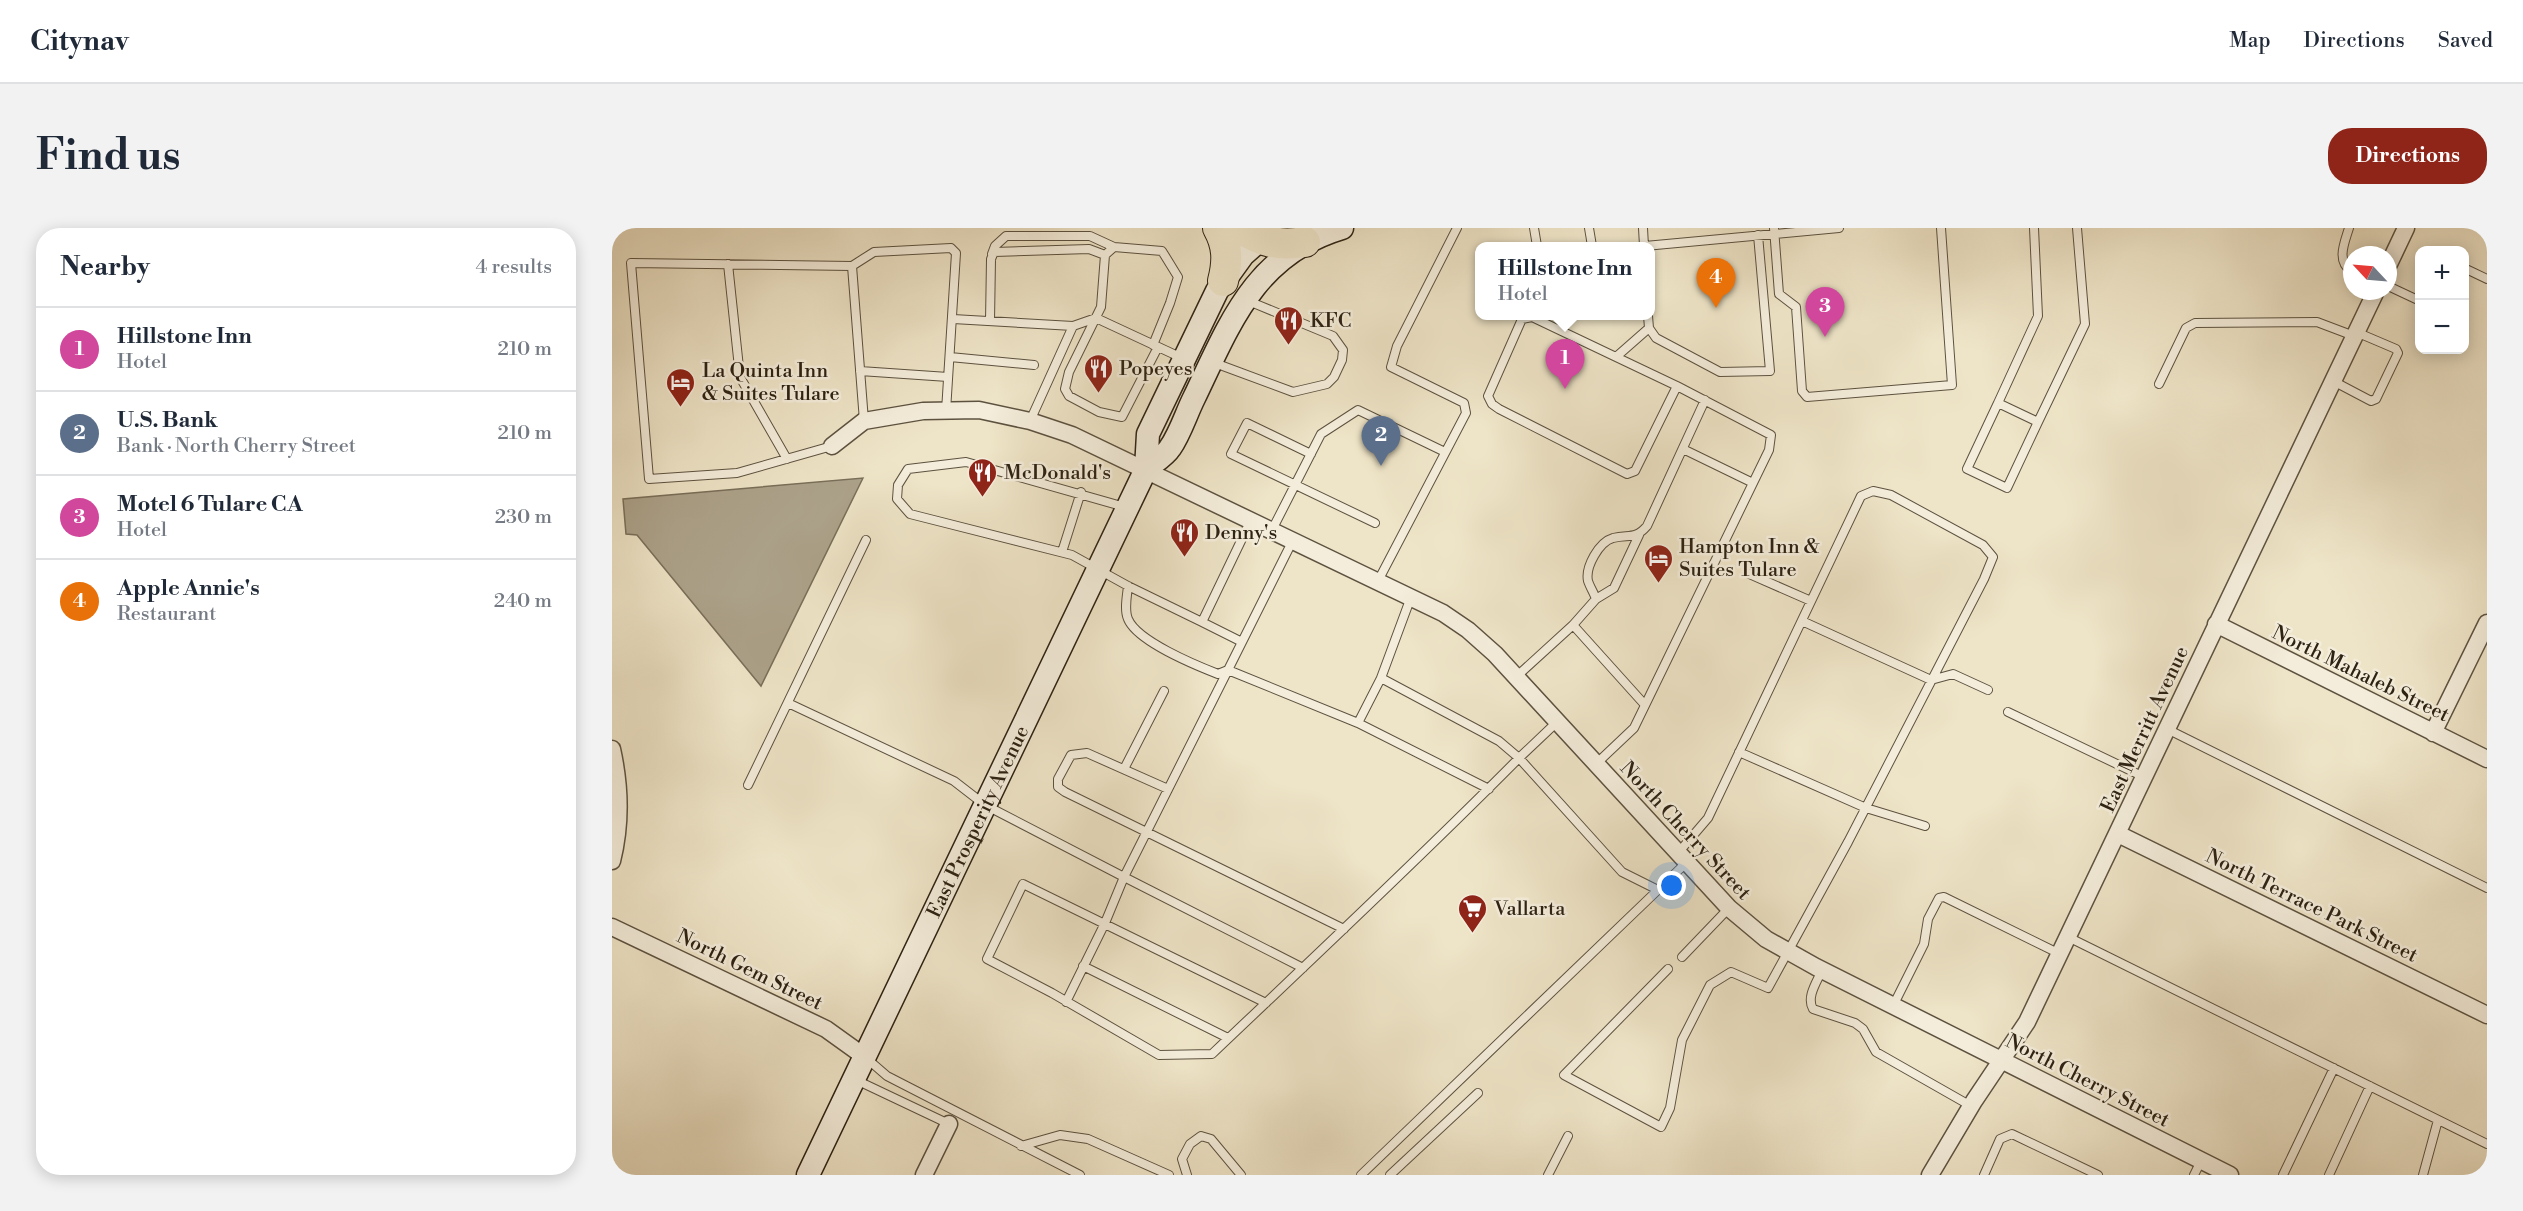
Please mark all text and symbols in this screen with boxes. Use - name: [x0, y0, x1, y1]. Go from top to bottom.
- text: Citynav: [30, 24, 129, 59]
- text: Map: [2229, 28, 2271, 54]
- text: Directions: [2304, 28, 2405, 54]
- text: Saved: [2438, 28, 2493, 54]
- button: Directions: [2328, 128, 2487, 184]
- text: Find us: [36, 130, 180, 183]
- popup: [1475, 242, 1655, 320]
- north arrow: [2343, 246, 2397, 300]
- map controls: [2415, 246, 2469, 354]
- button: +: [2415, 246, 2469, 300]
- text: Nearby: [60, 251, 150, 283]
- text: 4 results: [475, 255, 552, 280]
- text: Hillstone Inn: [1498, 255, 1632, 282]
- pin: 4: [1696, 259, 1736, 308]
- text: Hotel: [1498, 282, 1548, 307]
- pin: 3: [1806, 288, 1844, 337]
- button: −: [2415, 300, 2469, 354]
- restaurant icon: KFC: [1273, 304, 1305, 346]
- place label: KFC: [1310, 309, 1351, 334]
- text: Hillstone Inn: [117, 323, 252, 350]
- text: 1: [75, 337, 84, 362]
- text: 210 m: [497, 337, 552, 362]
- pin: 1: [1546, 340, 1584, 389]
- text: Hotel: [117, 350, 167, 375]
- restaurant icon: Popeyes: [1082, 352, 1114, 394]
- place label: Popeyes: [1119, 357, 1192, 382]
- place label: La Quinta Inn & Suites Tulare: [702, 359, 840, 407]
- hotel icon: La Quinta Inn & Suites Tulare: [665, 366, 697, 408]
- text: U.S. Bank: [117, 407, 218, 434]
- pin: 2: [1362, 416, 1400, 466]
- text: 2: [73, 421, 86, 446]
- text: 210 m: [497, 421, 552, 446]
- text: Bank · North Cherry Street: [117, 434, 356, 459]
- restaurant icon: McDonald's: [967, 456, 999, 498]
- place label: McDonald's: [1004, 461, 1111, 486]
- text: Motel 6 Tulare CA: [117, 491, 303, 518]
- text: 3: [73, 505, 86, 530]
- text: 230 m: [495, 505, 552, 530]
- restaurant icon: Denny's: [1168, 516, 1200, 558]
- text: Hotel: [117, 518, 167, 543]
- place label: Denny's: [1205, 521, 1277, 546]
- place label: Hampton Inn & Suites Tulare: [1679, 535, 1820, 583]
- hotel icon: Hampton Inn & Suites Tulare: [1642, 542, 1674, 584]
- text: Apple Annie's: [117, 575, 260, 602]
- text: 4: [73, 589, 86, 614]
- text: 240 m: [494, 589, 552, 614]
- text: Restaurant: [117, 602, 216, 627]
- street label: North Mahaleb Street: [2268, 621, 2453, 728]
- street label: East Merritt Avenue: [2096, 643, 2195, 817]
- street label: East Prosperity Avenue: [922, 722, 1035, 922]
- street label: North Cherry Street: [1614, 756, 1756, 906]
- street label: North Terrace Park Street: [2201, 844, 2421, 969]
- your location: [1657, 871, 1686, 900]
- supermarket icon: Vallarta: [1457, 892, 1489, 934]
- place label: Vallarta: [1493, 897, 1566, 922]
- street label: North Gem Street: [672, 924, 826, 1016]
- street label: North Cherry Street: [2001, 1029, 2174, 1134]

